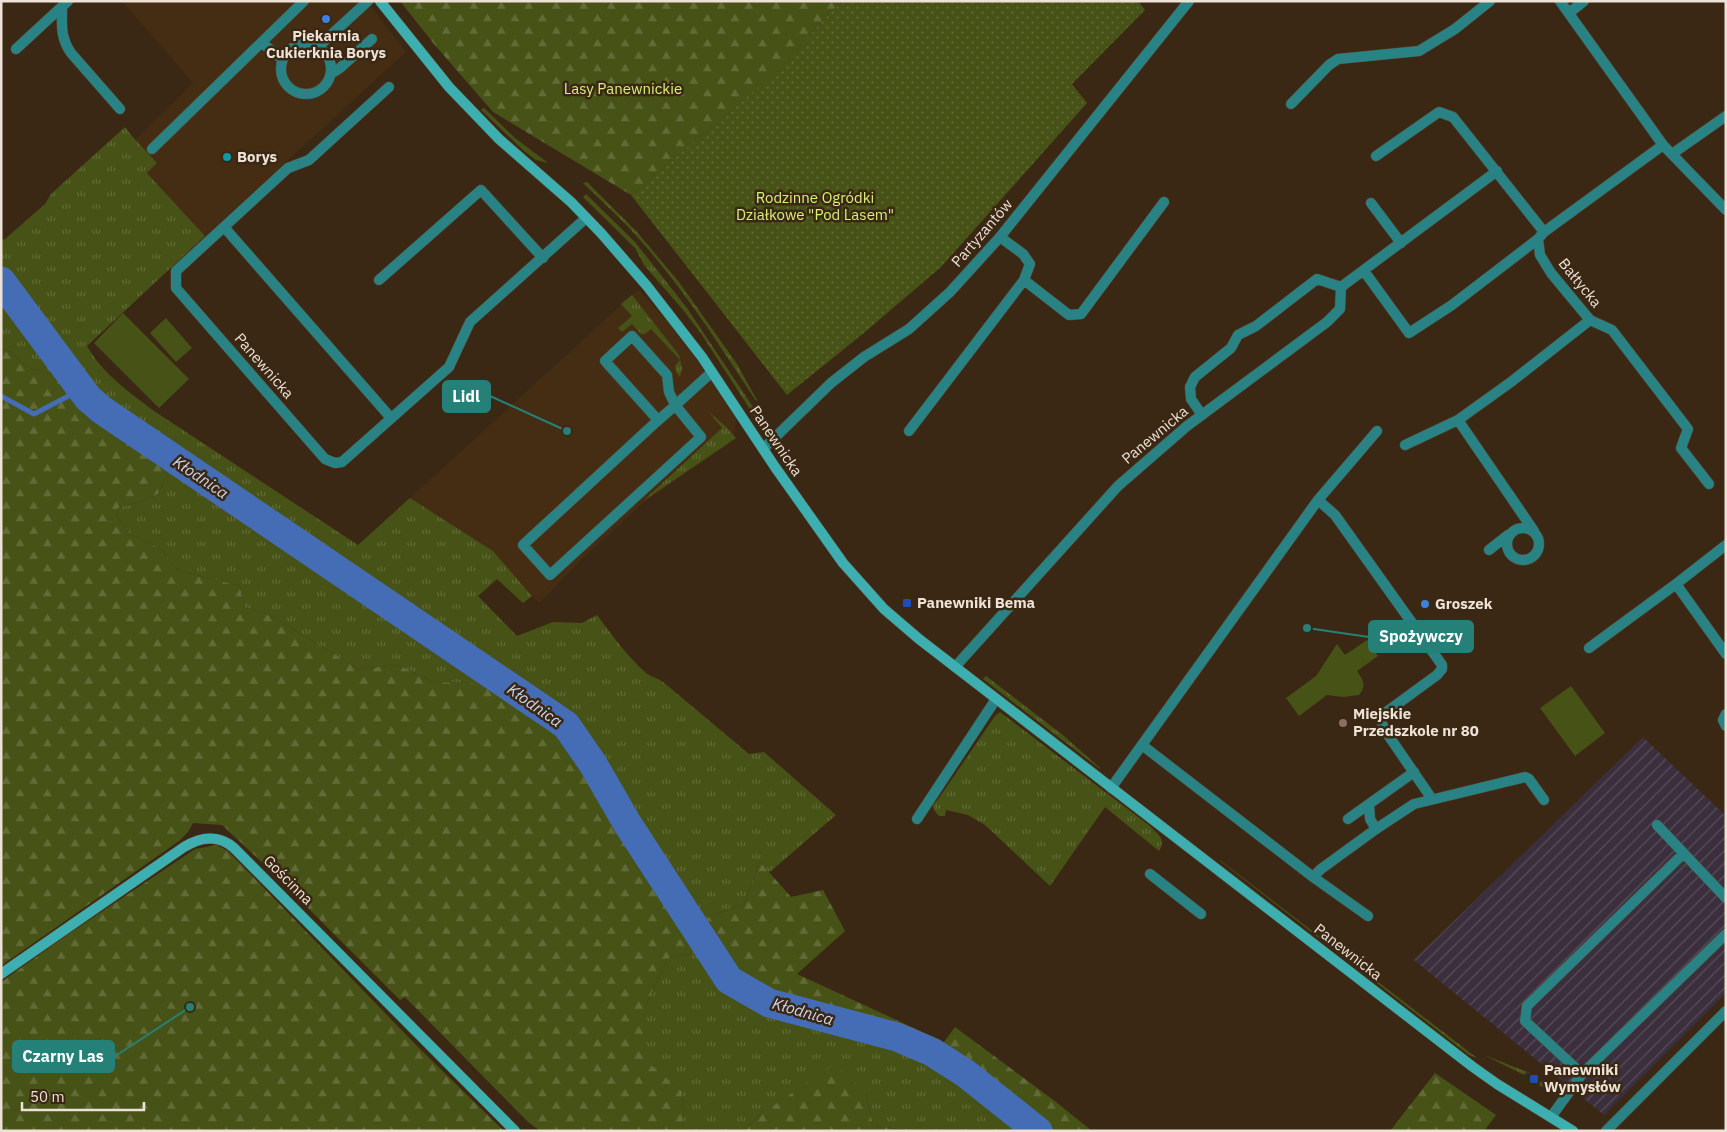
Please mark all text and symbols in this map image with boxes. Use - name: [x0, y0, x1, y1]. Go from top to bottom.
- marker: Piekarnia Cukierknia Borys: [320, 13, 332, 25]
- place label: Piekarnia Cukierknia Borys: [266, 26, 387, 62]
- park label: Lasy Panewnickie: [564, 79, 682, 98]
- place label: Borys: [237, 147, 278, 166]
- marker: Borys: [221, 151, 233, 163]
- park label: Rodzinne Ogródki Działkowe "Pod Lasem": [736, 188, 894, 224]
- street label: Partyzantów: [947, 194, 1017, 271]
- street label: Bałtycka: [1555, 254, 1606, 311]
- street label: Panewnicka: [231, 329, 298, 402]
- callout: Lidl: [443, 381, 490, 412]
- text: Lidl: [452, 386, 480, 406]
- street label: Panewnicka: [1118, 401, 1192, 468]
- street label: Panewnicka: [746, 402, 807, 480]
- water label: Kłodnica: [169, 451, 233, 503]
- place label: Panewniki Bema: [917, 593, 1036, 612]
- place label: Groszek: [1435, 594, 1493, 613]
- marker: Panewniki Bema: [901, 597, 913, 609]
- marker: Groszek: [1419, 598, 1431, 610]
- callout: Spożywczy: [1369, 621, 1473, 652]
- text: Spożywczy: [1379, 626, 1463, 646]
- water label: Kłodnica: [504, 679, 566, 731]
- place label: Miejskie Przedszkole nr 80: [1353, 704, 1479, 740]
- marker: Miejskie Przedszkole nr 80: [1337, 717, 1349, 729]
- street label: Gościnna: [260, 851, 317, 908]
- street label: Panewnicka: [1311, 919, 1386, 984]
- water label: Kłodnica: [770, 993, 836, 1029]
- callout: Czarny Las: [13, 1041, 114, 1072]
- text: Czarny Las: [22, 1046, 104, 1066]
- place label: Panewniki Wymysłów: [1544, 1060, 1621, 1096]
- marker: Panewniki Wymysłów: [1528, 1073, 1540, 1085]
- scale bar: [22, 1080, 145, 1112]
- text: 50 m: [30, 1087, 65, 1106]

